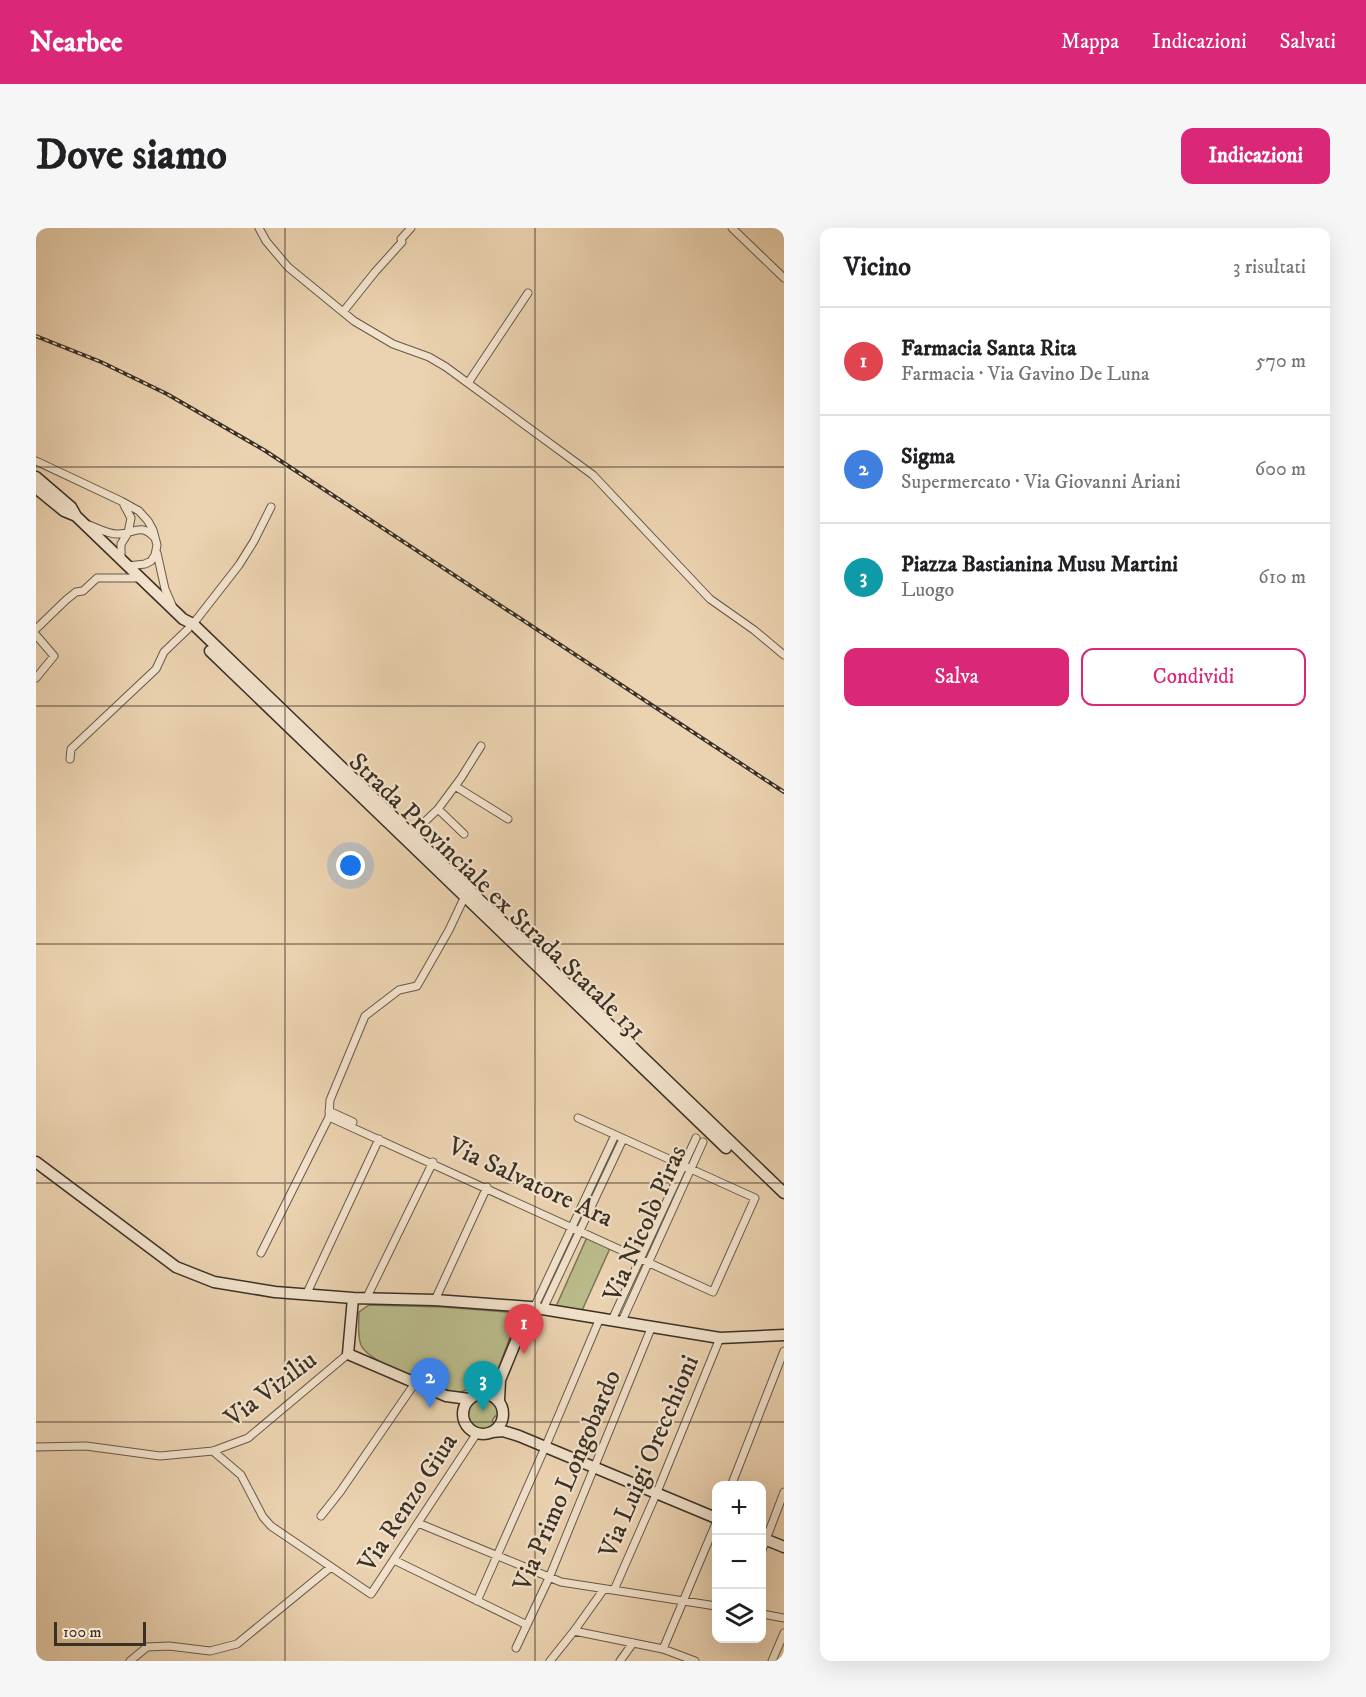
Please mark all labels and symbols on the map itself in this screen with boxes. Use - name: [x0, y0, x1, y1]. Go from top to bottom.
- street label: Strada Provinciale ex Strada Statale 131: [341, 746, 653, 1048]
- your location: [336, 851, 365, 880]
- street label: Via Salvatore Ara: [442, 1129, 618, 1235]
- street label: Via Nicolò Piras: [596, 1140, 695, 1308]
- pin: 1: [504, 1304, 544, 1354]
- street label: Via Viziliu: [217, 1344, 324, 1435]
- street label: Via Luigi Orecchioni: [591, 1350, 707, 1564]
- pin: 2: [410, 1358, 450, 1408]
- pin: 3: [464, 1362, 502, 1411]
- street label: Via Primo Longobardo: [505, 1365, 629, 1597]
- street label: Via Renzo Giua: [351, 1427, 465, 1579]
- scale bar: [54, 1619, 146, 1646]

